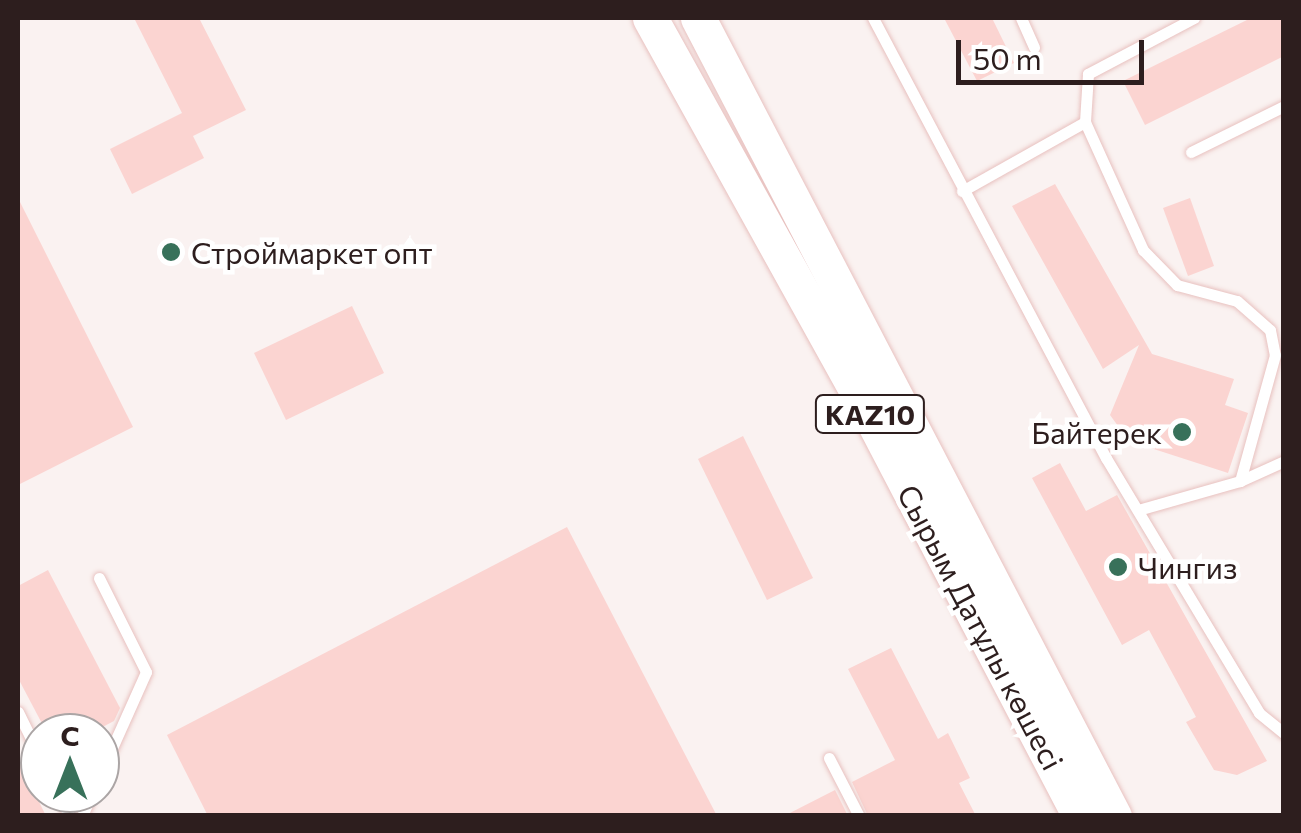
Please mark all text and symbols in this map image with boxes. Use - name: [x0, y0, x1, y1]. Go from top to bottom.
- scale bar: [961, 20, 1148, 82]
- text: 50 m: [973, 39, 1042, 76]
- place label: Строймаркет опт: [191, 234, 433, 270]
- marker: Строймаркет опт: [160, 241, 182, 263]
- road number: KAZ10: [812, 391, 928, 437]
- place label: Байтерек: [1031, 414, 1162, 450]
- marker: Байтерек: [1171, 421, 1193, 443]
- street label: Сырым Датұлы көшесі: [891, 478, 1071, 776]
- place label: Чингиз: [1138, 549, 1237, 585]
- marker: Чингиз: [1107, 556, 1129, 578]
- north arrow: [20, 713, 120, 813]
- text: С: [60, 718, 80, 752]

